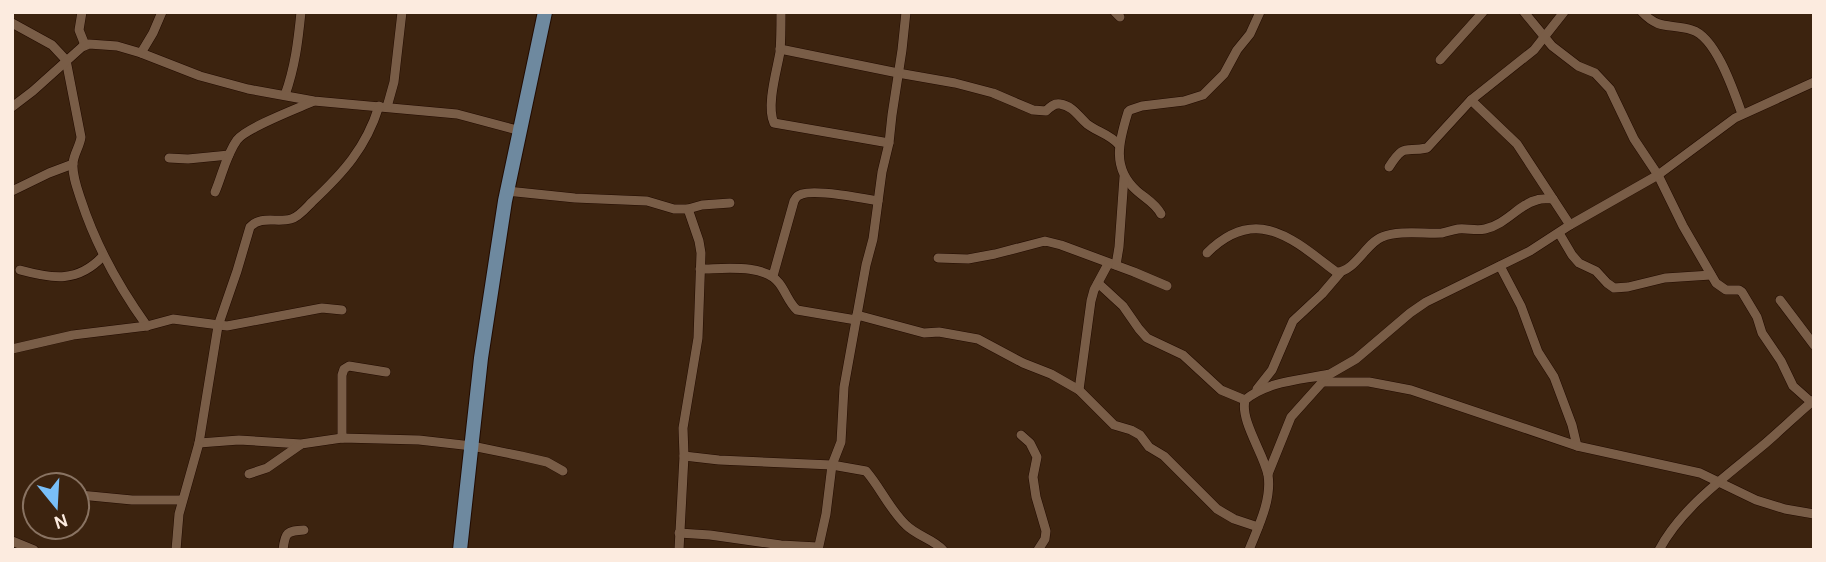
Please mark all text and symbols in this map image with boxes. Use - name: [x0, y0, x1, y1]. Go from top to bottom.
- north arrow: [21, 471, 91, 541]
- text: N: [51, 509, 71, 534]

